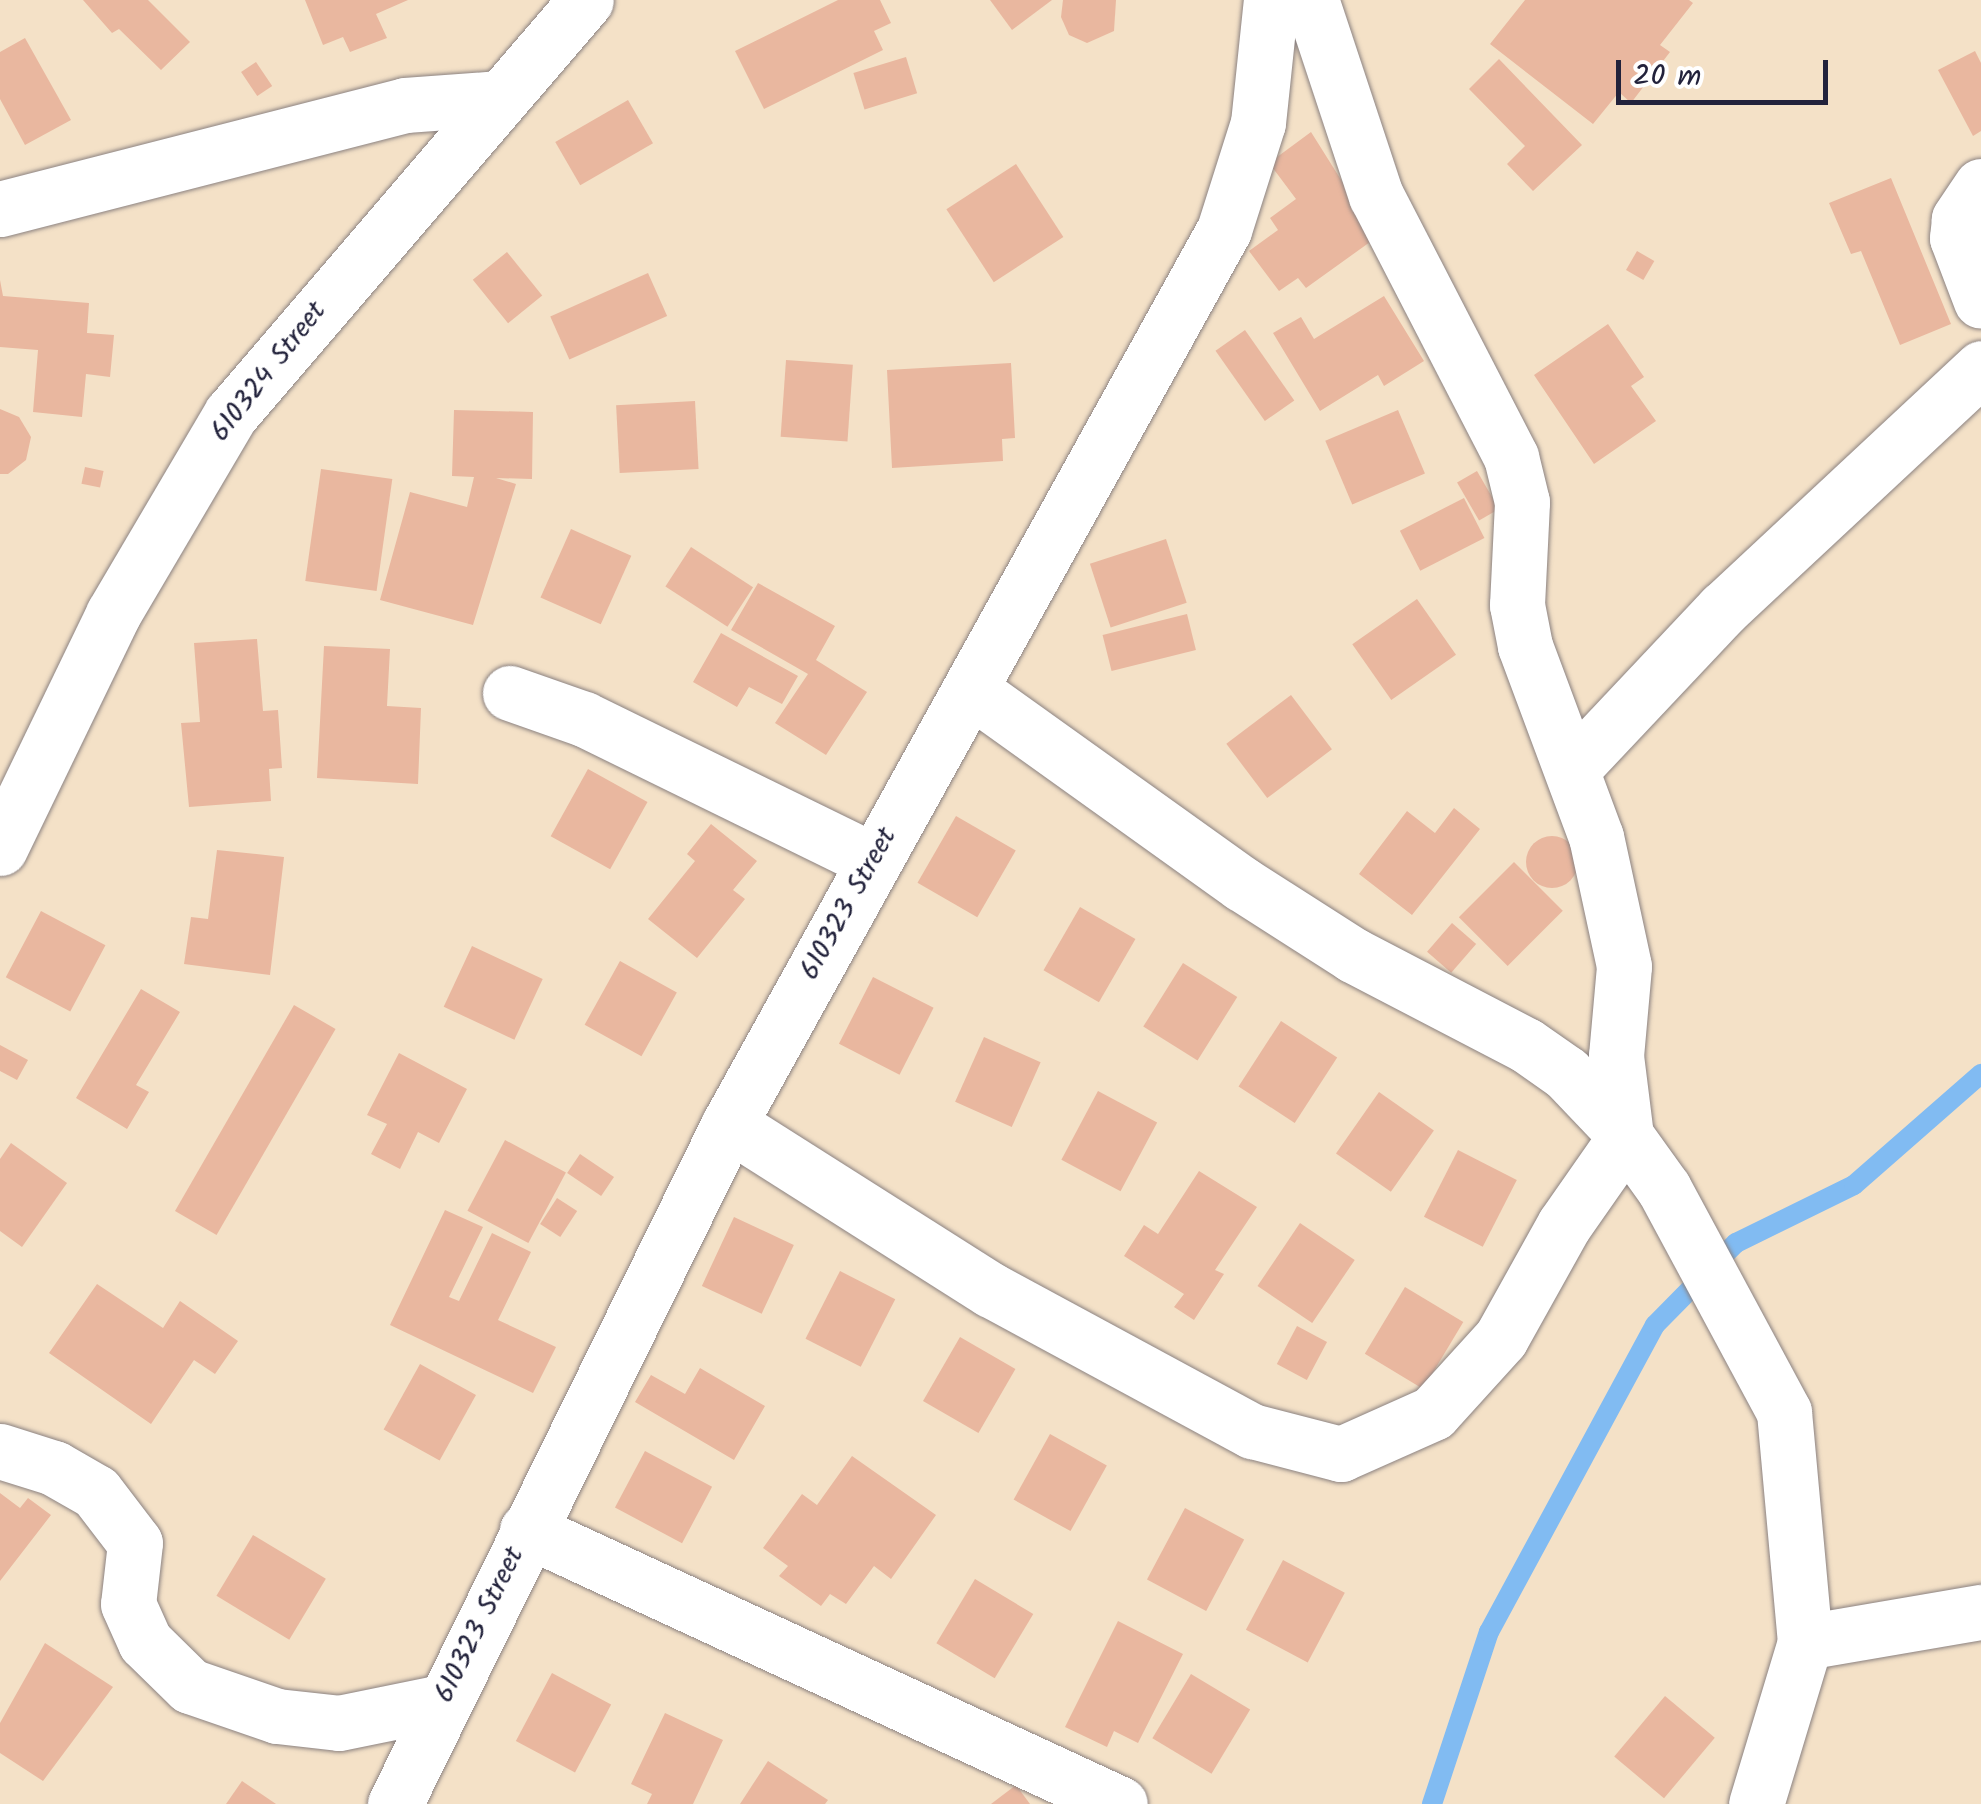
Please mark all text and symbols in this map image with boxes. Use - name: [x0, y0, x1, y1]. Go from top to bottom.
- scale bar: [1621, 40, 1834, 102]
- text: 20 m: [1633, 53, 1701, 101]
- street label: 610324 Street: [204, 295, 334, 449]
- street label: 610323 Street: [793, 822, 905, 986]
- street label: 610323 Street: [428, 1542, 532, 1708]

